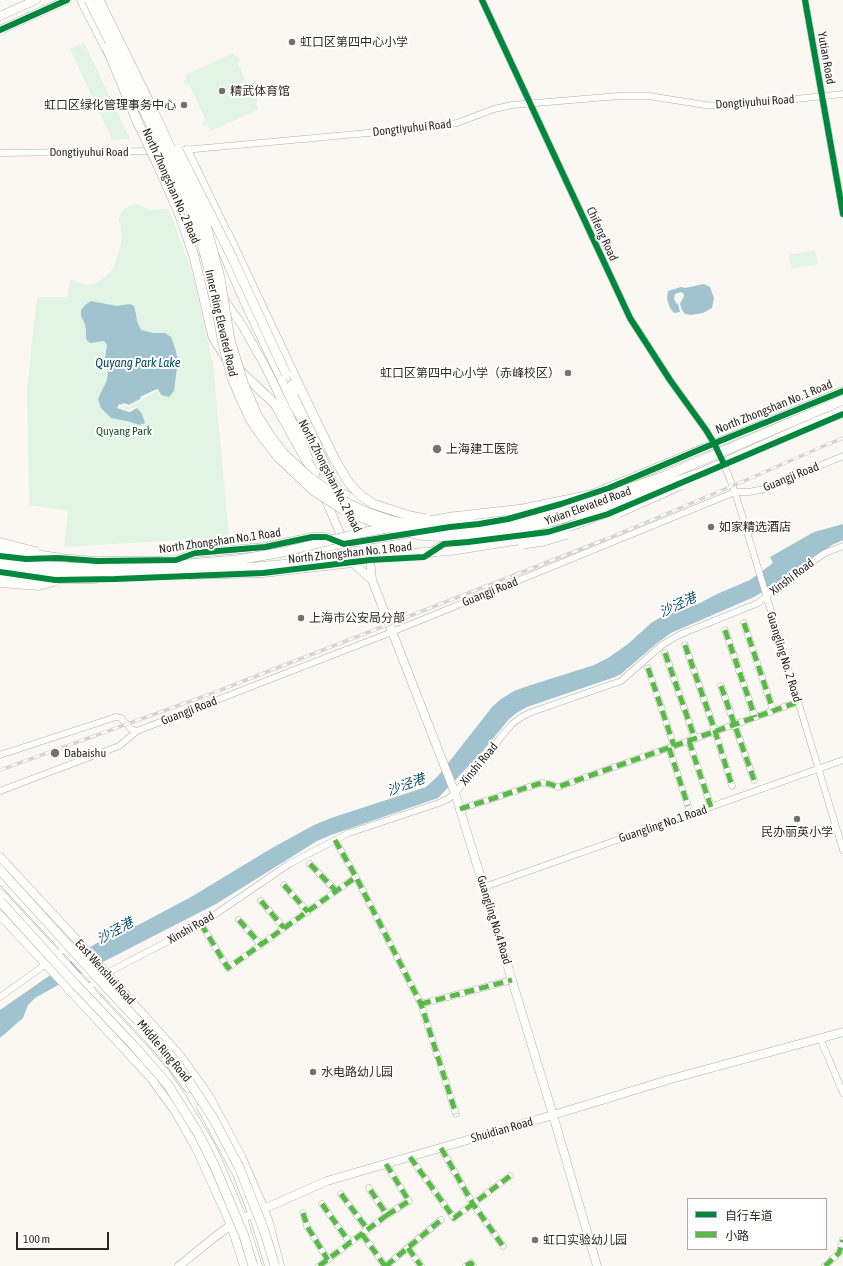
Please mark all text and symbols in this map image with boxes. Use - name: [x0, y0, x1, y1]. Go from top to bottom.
- street label: Yutian Road: [814, 31, 838, 85]
- place label: 虹口区第四中心小学: [300, 35, 408, 49]
- marker: 虹口区第四中心小学: [287, 37, 297, 47]
- place label: 精武体育馆: [230, 84, 290, 98]
- marker: 精武体育馆: [217, 86, 227, 96]
- street label: Dongtiyuhui Road: [715, 92, 795, 112]
- place label: 虹口区绿化管理事务中心: [44, 98, 176, 112]
- marker: 虹口区绿化管理事务中心: [179, 100, 189, 110]
- street label: Dongtiyuhui Road: [372, 117, 452, 139]
- street label: North Zhongshan No. 2 Road: [139, 126, 203, 246]
- street label: Dongtiyuhui Road: [49, 145, 129, 159]
- street label: Chifeng Road: [583, 205, 621, 263]
- street label: Inner Ring Elevated Road: [202, 268, 240, 378]
- water label: Quyang Park Lake: [95, 355, 181, 371]
- place label: 虹口区第四中心小学（赤峰校区）: [380, 366, 560, 380]
- marker: 虹口区第四中心小学（赤峰校区）: [563, 368, 573, 378]
- street label: North Zhongshan No. 1 Road: [713, 377, 835, 437]
- street label: North Zhongshan No. 2 Road: [295, 417, 365, 535]
- park label: Quyang Park: [96, 424, 152, 438]
- place label: 上海建工医院: [446, 442, 518, 456]
- marker: 上海建工医院: [431, 443, 443, 455]
- street label: Guangji Road: [761, 459, 821, 495]
- street label: Yixian Elevated Road: [543, 484, 633, 528]
- place label: 如家精选酒店: [719, 520, 791, 534]
- marker: 如家精选酒店: [706, 522, 716, 532]
- street label: North Zhongshan No.1 Road: [158, 525, 282, 557]
- street label: North Zhongshan No. 1 Road: [287, 539, 413, 567]
- street label: Xinshi Road: [767, 556, 817, 598]
- street label: Guangji Road: [460, 574, 520, 610]
- water label: 沙泾港: [657, 590, 699, 620]
- street label: Guangling No. 2 Road: [763, 610, 805, 704]
- place label: 上海市公安局分部: [309, 611, 405, 625]
- marker: 上海市公安局分部: [296, 613, 306, 623]
- street label: Guangji Road: [159, 694, 219, 728]
- street label: Xinshi Road: [457, 740, 501, 788]
- place label: Dabaishu: [64, 746, 106, 760]
- marker: Dabaishu: [49, 747, 61, 759]
- water label: 沙泾港: [385, 771, 427, 799]
- street label: Guangling No.1 Road: [617, 802, 709, 846]
- marker: 民办丽英小学: [792, 814, 802, 824]
- place label: 民办丽英小学: [761, 825, 833, 839]
- street label: Guangling No.4 Road: [474, 874, 514, 966]
- street label: Xinshi Road: [165, 909, 217, 947]
- water label: 沙泾港: [94, 915, 136, 947]
- street label: East Wenshui Road: [72, 936, 138, 1008]
- street label: Middle Ring Road: [134, 1017, 194, 1085]
- place label: 水电路幼儿园: [321, 1065, 393, 1079]
- marker: 水电路幼儿园: [308, 1067, 318, 1077]
- street label: Shuidian Road: [469, 1114, 535, 1146]
- legend: [687, 1198, 827, 1250]
- text: 自行车道: [725, 1209, 773, 1223]
- scale bar: [18, 1224, 111, 1250]
- text: 小路: [725, 1229, 749, 1243]
- text: 100 m: [23, 1232, 50, 1246]
- place label: 虹口实验幼儿园: [543, 1233, 627, 1247]
- marker: 虹口实验幼儿园: [530, 1235, 540, 1245]

